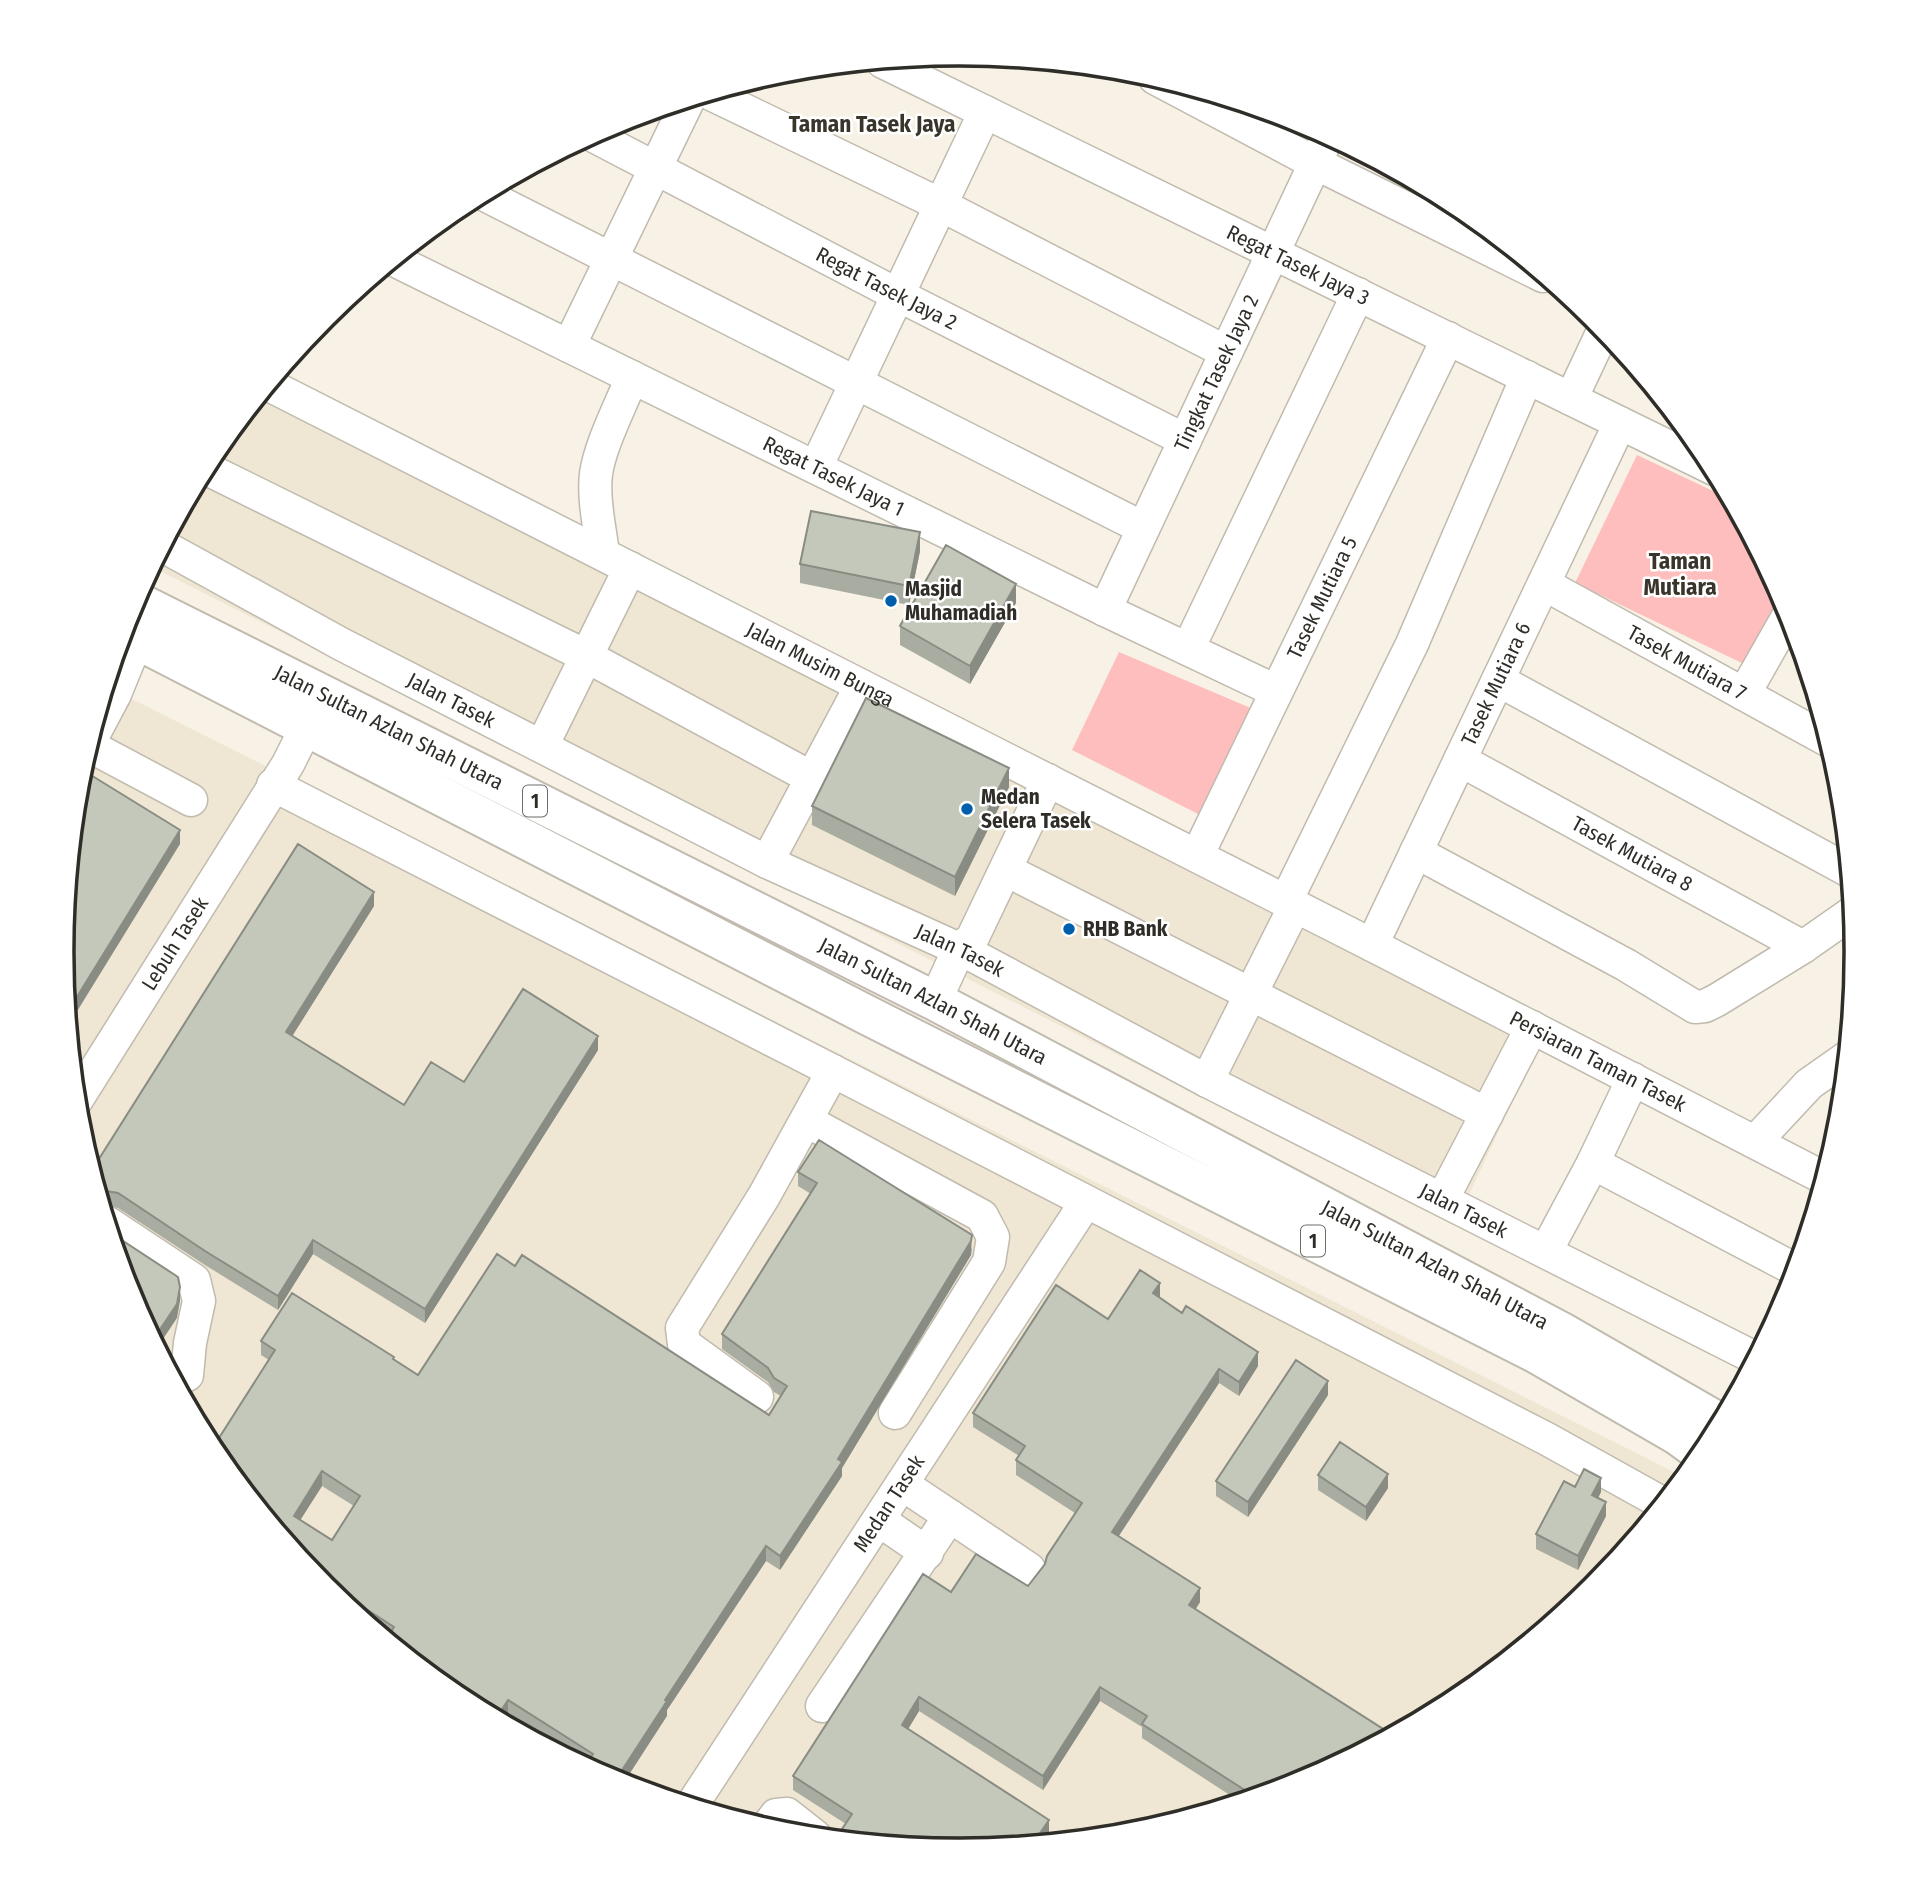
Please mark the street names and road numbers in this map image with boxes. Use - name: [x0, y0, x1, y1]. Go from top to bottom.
- street label: Regat Tasek Jaya 3: [1222, 219, 1373, 311]
- street label: Regat Tasek Jaya 2: [811, 241, 961, 336]
- street label: Tingkat Tasek Jaya 2: [1169, 291, 1264, 455]
- street label: Regat Tasek Jaya 1: [759, 431, 909, 522]
- street label: Tasek Mutiara 5: [1281, 532, 1363, 663]
- street label: Jalan Musim Bunga: [742, 616, 898, 713]
- street label: Tasek Mutiara 6: [1456, 618, 1536, 750]
- street label: Tasek Mutiara 7: [1623, 619, 1751, 706]
- street label: Jalan Sultan Azlan Shah Utara: [270, 659, 508, 796]
- street label: Jalan Tasek: [403, 667, 500, 734]
- road number: 1: [523, 786, 547, 816]
- street label: Tasek Mutiara 8: [1567, 810, 1697, 897]
- street label: Lebuh Tasek: [136, 892, 214, 995]
- street label: Jalan Tasek: [911, 918, 1009, 983]
- street label: Jalan Sultan Azlan Shah Utara: [815, 932, 1051, 1071]
- street label: Persiaran Taman Tasek: [1505, 1005, 1690, 1118]
- street label: Jalan Tasek: [1415, 1178, 1512, 1244]
- street label: Jalan Sultan Azlan Shah Utara: [1317, 1194, 1553, 1335]
- road number: 1: [1301, 1226, 1325, 1256]
- street label: Medan Tasek: [848, 1450, 930, 1557]

